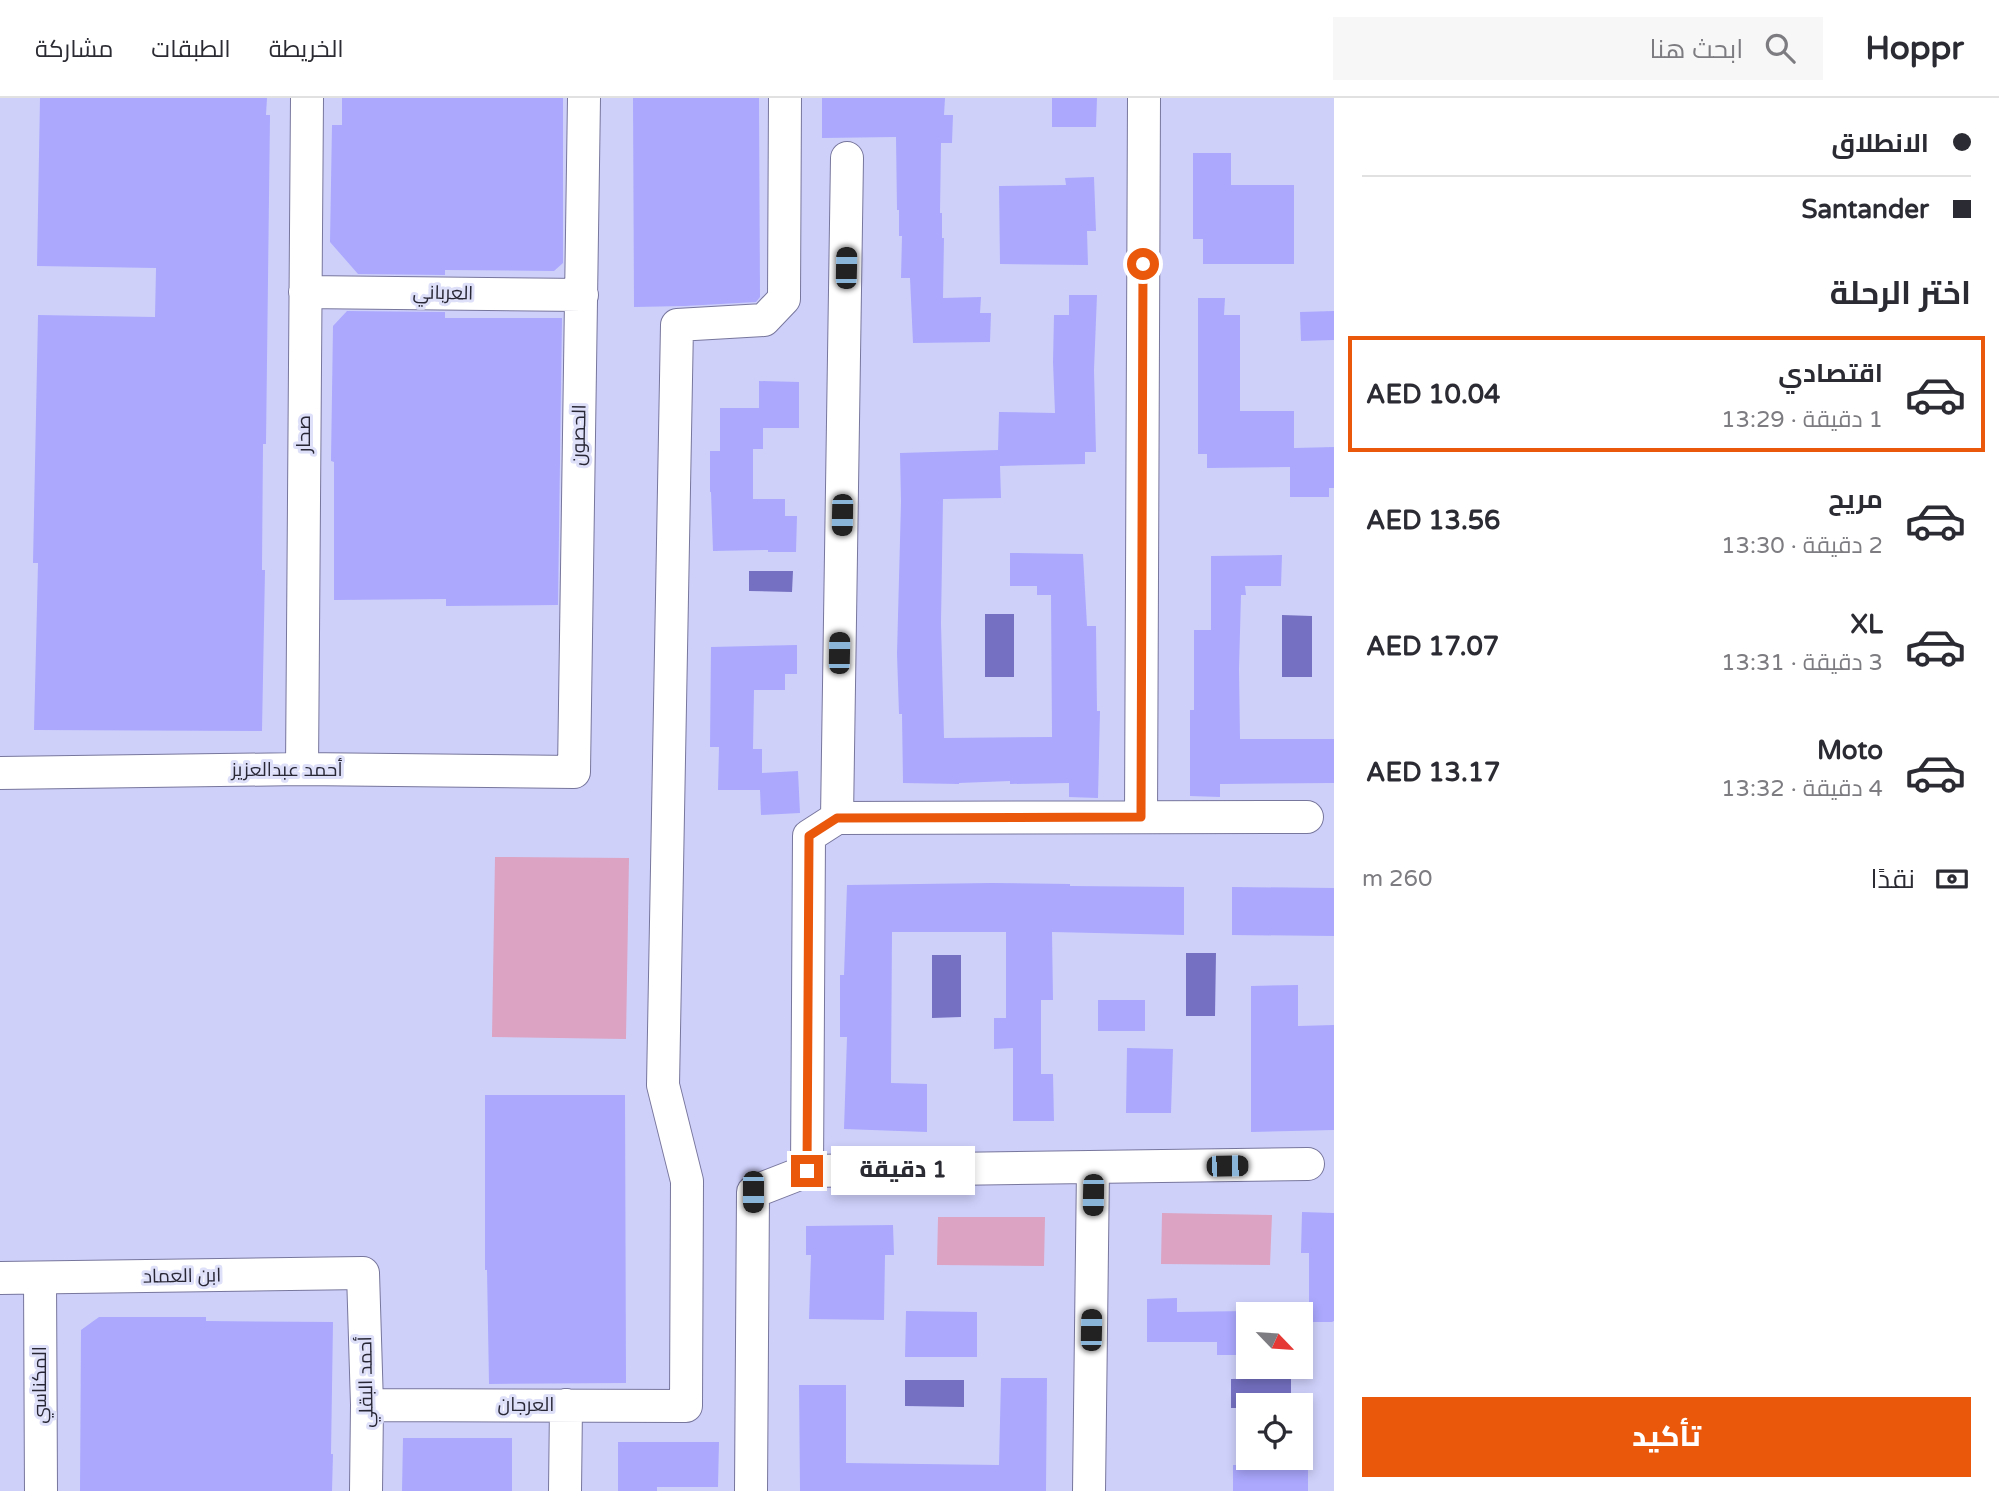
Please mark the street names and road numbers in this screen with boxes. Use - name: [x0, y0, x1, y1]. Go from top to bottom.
- street label: العرباني: [412, 281, 474, 308]
- street label: الحصون: [567, 404, 591, 466]
- street label: صحار: [293, 415, 315, 454]
- street label: أحمد عبدالعزيز: [231, 758, 343, 781]
- street label: ابن العماد: [143, 1264, 221, 1288]
- street label: أحمد البقلي: [353, 1336, 381, 1428]
- street label: المكناسي: [29, 1346, 54, 1424]
- street label: العرجان: [498, 1394, 554, 1416]

